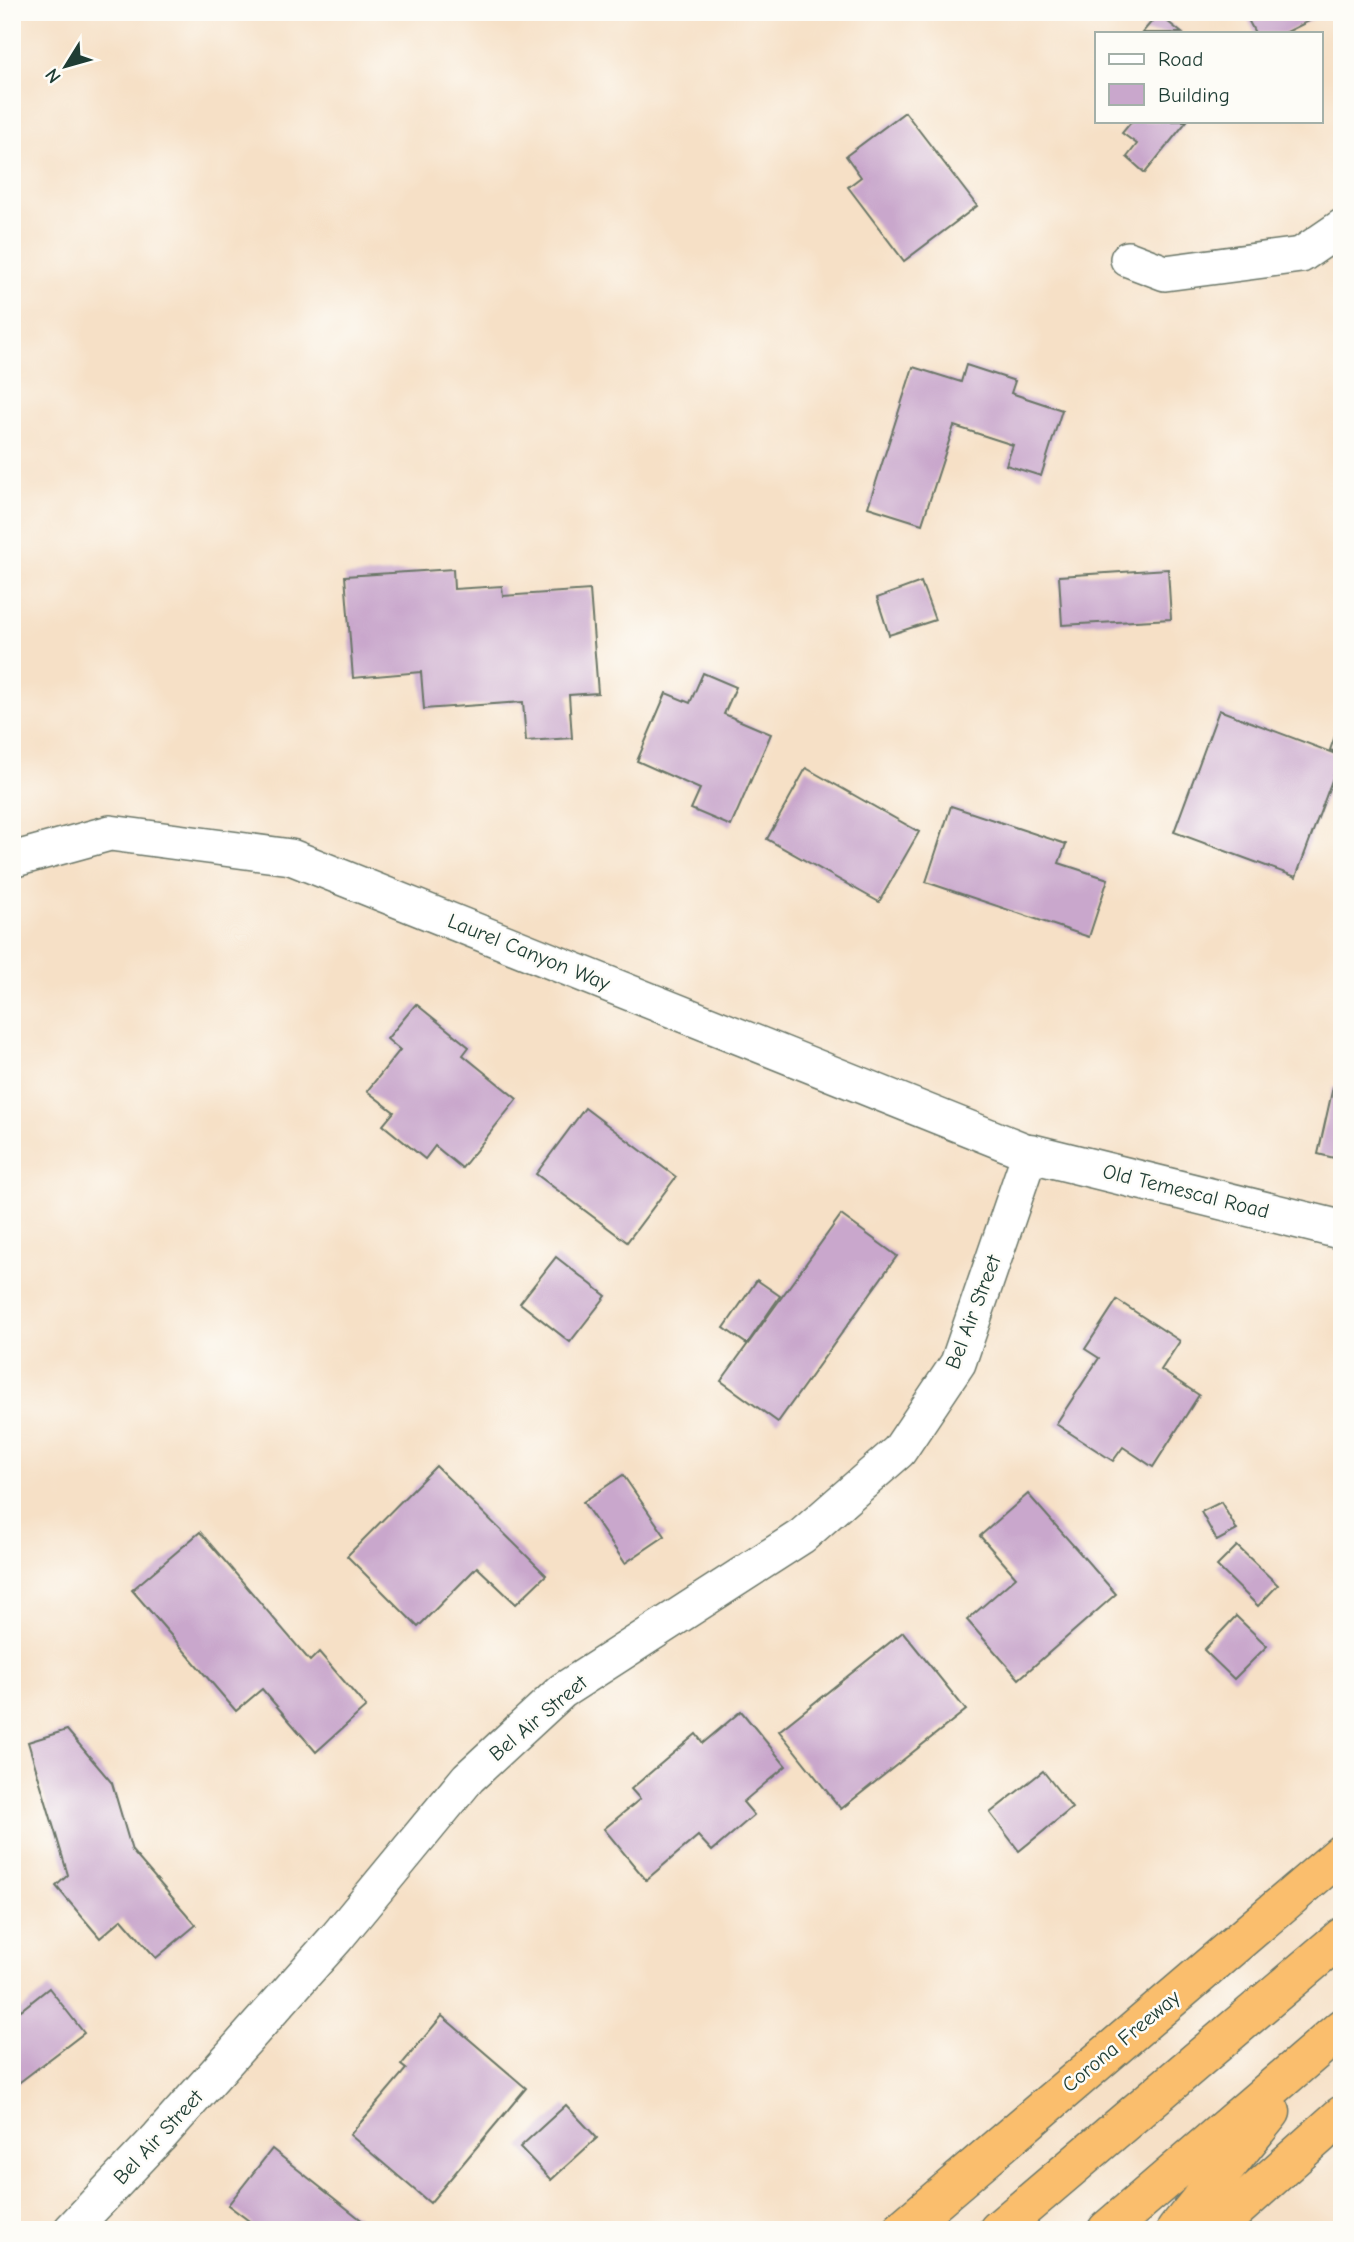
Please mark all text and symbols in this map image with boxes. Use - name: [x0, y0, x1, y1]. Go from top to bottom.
- north arrow: [32, 32, 102, 102]
- legend: [1095, 32, 1322, 122]
- text: Road: [1158, 47, 1203, 71]
- text: N: [41, 64, 66, 87]
- text: Building: [1158, 83, 1230, 107]
- street label: Laurel Canyon Way: [444, 908, 614, 996]
- street label: Old Temescal Road: [1100, 1159, 1272, 1223]
- street label: Bel Air Street: [940, 1251, 1006, 1372]
- street label: Bel Air Street: [484, 1670, 592, 1766]
- street label: Corona Freeway: [1057, 1984, 1185, 2097]
- street label: Bel Air Street: [108, 2084, 208, 2189]

